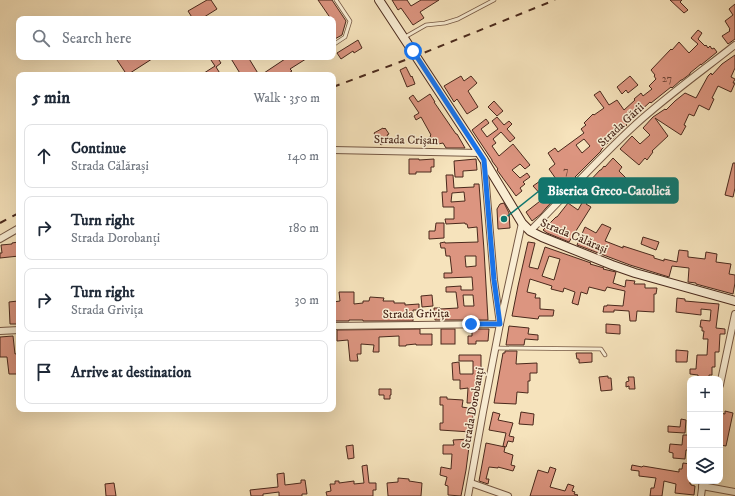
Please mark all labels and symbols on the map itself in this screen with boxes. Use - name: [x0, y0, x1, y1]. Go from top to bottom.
- route start: [404, 42, 422, 60]
- house number: 27: [662, 73, 672, 85]
- street label: Strada Gării: [595, 100, 647, 150]
- street label: Strada Crișan: [374, 132, 439, 148]
- house number: 7: [563, 165, 569, 177]
- callout: Biserica Greco-Catolică: [539, 178, 678, 203]
- text: Biserica Greco-Catolică: [548, 183, 671, 199]
- street label: Strada Călărași: [538, 215, 610, 257]
- street label: Strada Grivița: [383, 306, 450, 322]
- route end: [462, 315, 480, 333]
- street label: Strada Dorobanți: [458, 366, 488, 450]

